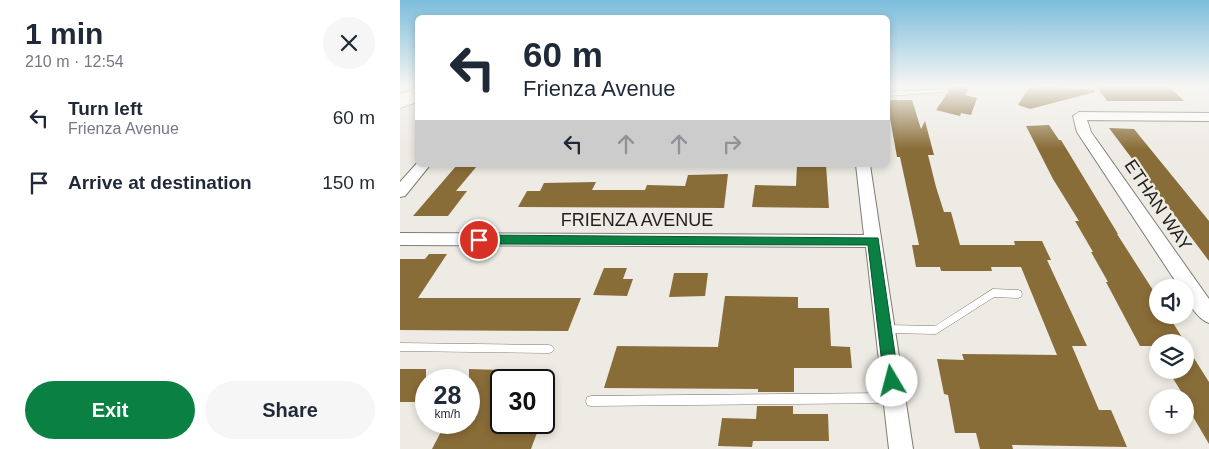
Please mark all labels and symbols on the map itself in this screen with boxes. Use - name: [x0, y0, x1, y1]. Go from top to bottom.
- street label: ETHAN WAY: [1120, 156, 1196, 254]
- street label: FRIENZA AVENUE: [561, 210, 713, 230]
- pin: [458, 219, 500, 261]
- position arrow: [865, 354, 917, 406]
- speed limit sign: 30: [490, 369, 555, 434]

